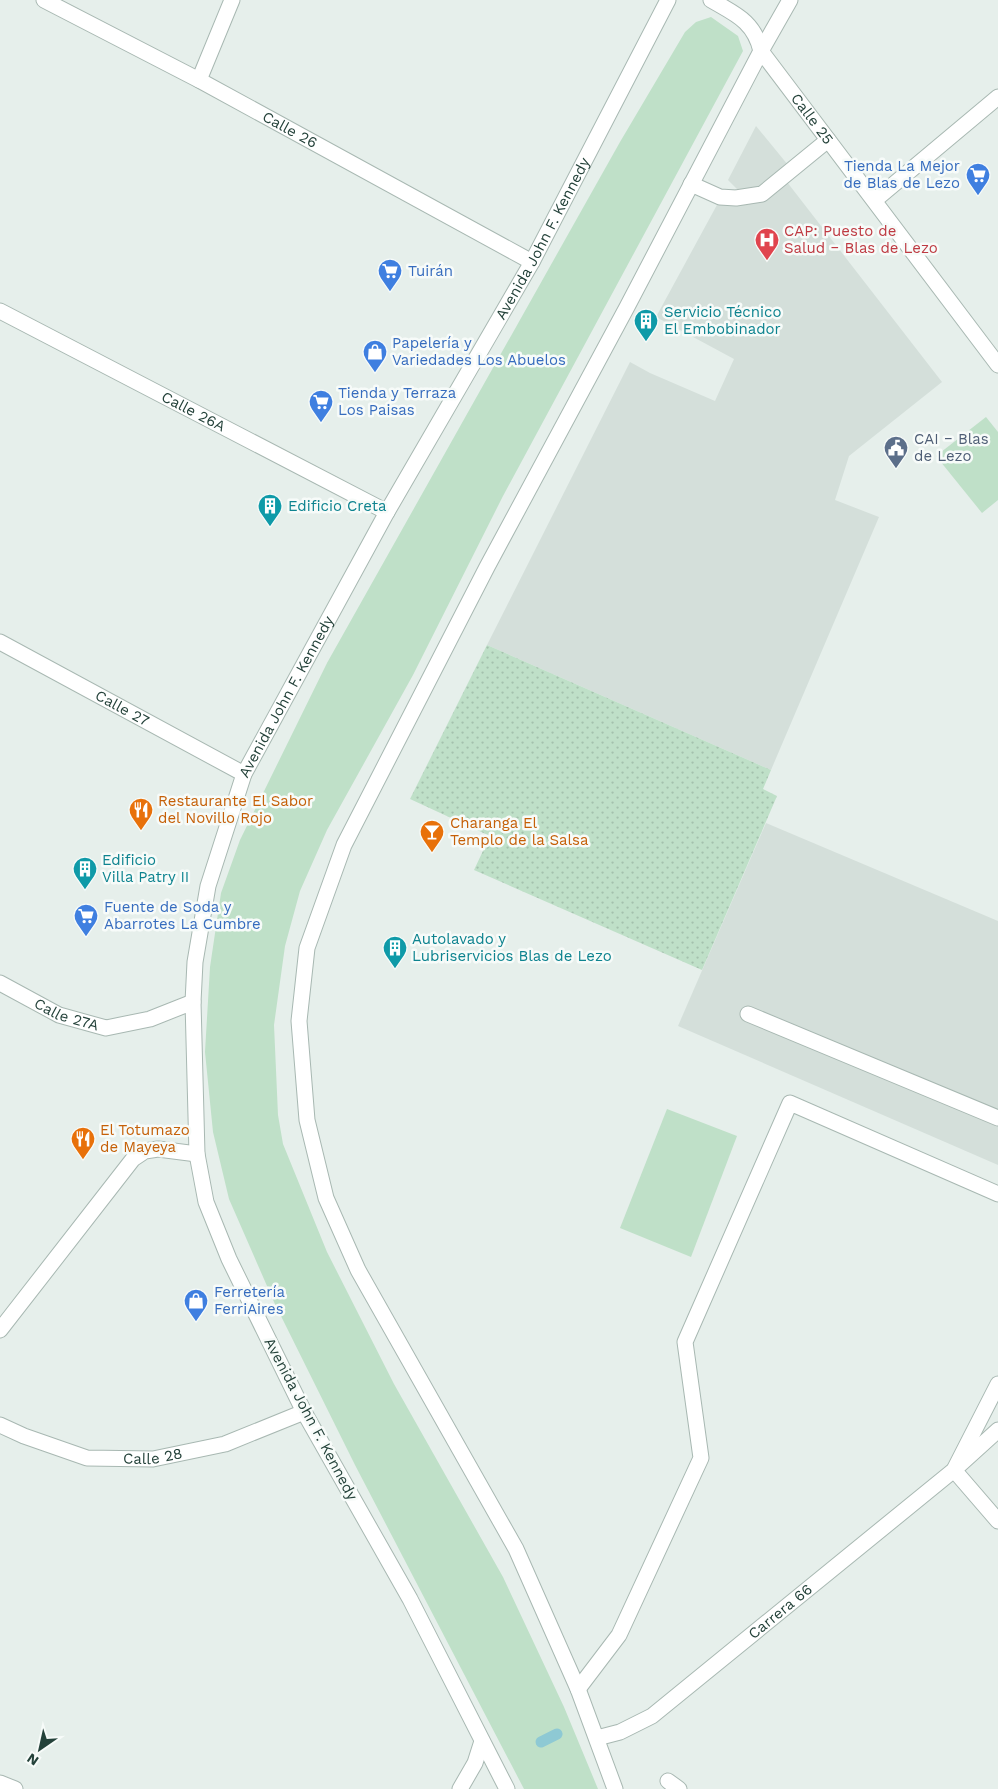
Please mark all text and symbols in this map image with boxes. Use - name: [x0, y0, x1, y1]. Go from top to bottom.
- street label: Calle 25: [787, 90, 837, 148]
- street label: Calle 26: [259, 107, 320, 152]
- street label: Avenida John F. Kennedy: [492, 154, 594, 323]
- place label: Tienda La Mejor de Blas de Lezo: [843, 157, 960, 192]
- supermarket icon: Tienda La Mejor de Blas de Lezo: [965, 162, 991, 196]
- place label: CAP: Puesto de Salud ‒ Blas de Lezo: [784, 222, 938, 257]
- hospital icon: CAP: Puesto de Salud ‒ Blas de Lezo: [754, 227, 780, 261]
- supermarket icon: Tuirán: [377, 258, 403, 292]
- place label: Tuirán: [408, 262, 453, 280]
- place label: Servicio Técnico El Embobinador: [664, 303, 781, 338]
- building icon: Servicio Técnico El Embobinador: [633, 308, 659, 342]
- place label: Papelería y Variedades Los Abuelos: [392, 334, 566, 369]
- shop icon: Papelería y Variedades Los Abuelos: [362, 339, 388, 373]
- place label: Tienda y Terraza Los Paisas: [338, 384, 457, 419]
- street label: Calle 26A: [158, 387, 229, 436]
- supermarket icon: Tienda y Terraza Los Paisas: [308, 389, 334, 423]
- place label: CAI ‒ Blas de Lezo: [914, 430, 989, 465]
- public building icon: CAI ‒ Blas de Lezo: [883, 435, 909, 469]
- building icon: Edificio Creta: [257, 493, 283, 527]
- place label: Edificio Creta: [288, 497, 387, 515]
- street label: Avenida John F. Kennedy: [235, 612, 338, 781]
- street label: Calle 27: [92, 686, 152, 730]
- place label: Restaurante El Sabor del Novillo Rojo: [158, 792, 313, 827]
- restaurant icon: Restaurante El Sabor del Novillo Rojo: [128, 797, 154, 831]
- place label: Charanga El Templo de la Salsa: [450, 814, 589, 849]
- bar icon: Charanga El Templo de la Salsa: [419, 819, 445, 853]
- place label: Edificio Villa Patry II: [102, 851, 189, 886]
- building icon: Edificio Villa Patry II: [72, 856, 98, 890]
- place label: Fuente de Soda y Abarrotes La Cumbre: [104, 898, 261, 933]
- supermarket icon: Fuente de Soda y Abarrotes La Cumbre: [73, 903, 99, 937]
- place label: Autolavado y Lubriservicios Blas de Lezo: [412, 930, 612, 965]
- building icon: Autolavado y Lubriservicios Blas de Lezo: [382, 935, 408, 969]
- street label: Calle 27A: [31, 994, 101, 1035]
- place label: El Totumazo de Mayeya: [100, 1121, 190, 1156]
- restaurant icon: El Totumazo de Mayeya: [70, 1126, 96, 1160]
- place label: Ferretería FerriAires: [214, 1283, 285, 1318]
- shop icon: Ferretería FerriAires: [183, 1288, 209, 1322]
- street label: Avenida John F. Kennedy: [260, 1335, 362, 1503]
- street label: Calle 28: [123, 1444, 184, 1468]
- street label: Carrera 66: [745, 1580, 816, 1643]
- north arrow: [15, 1724, 65, 1774]
- text: N: [24, 1750, 42, 1769]

